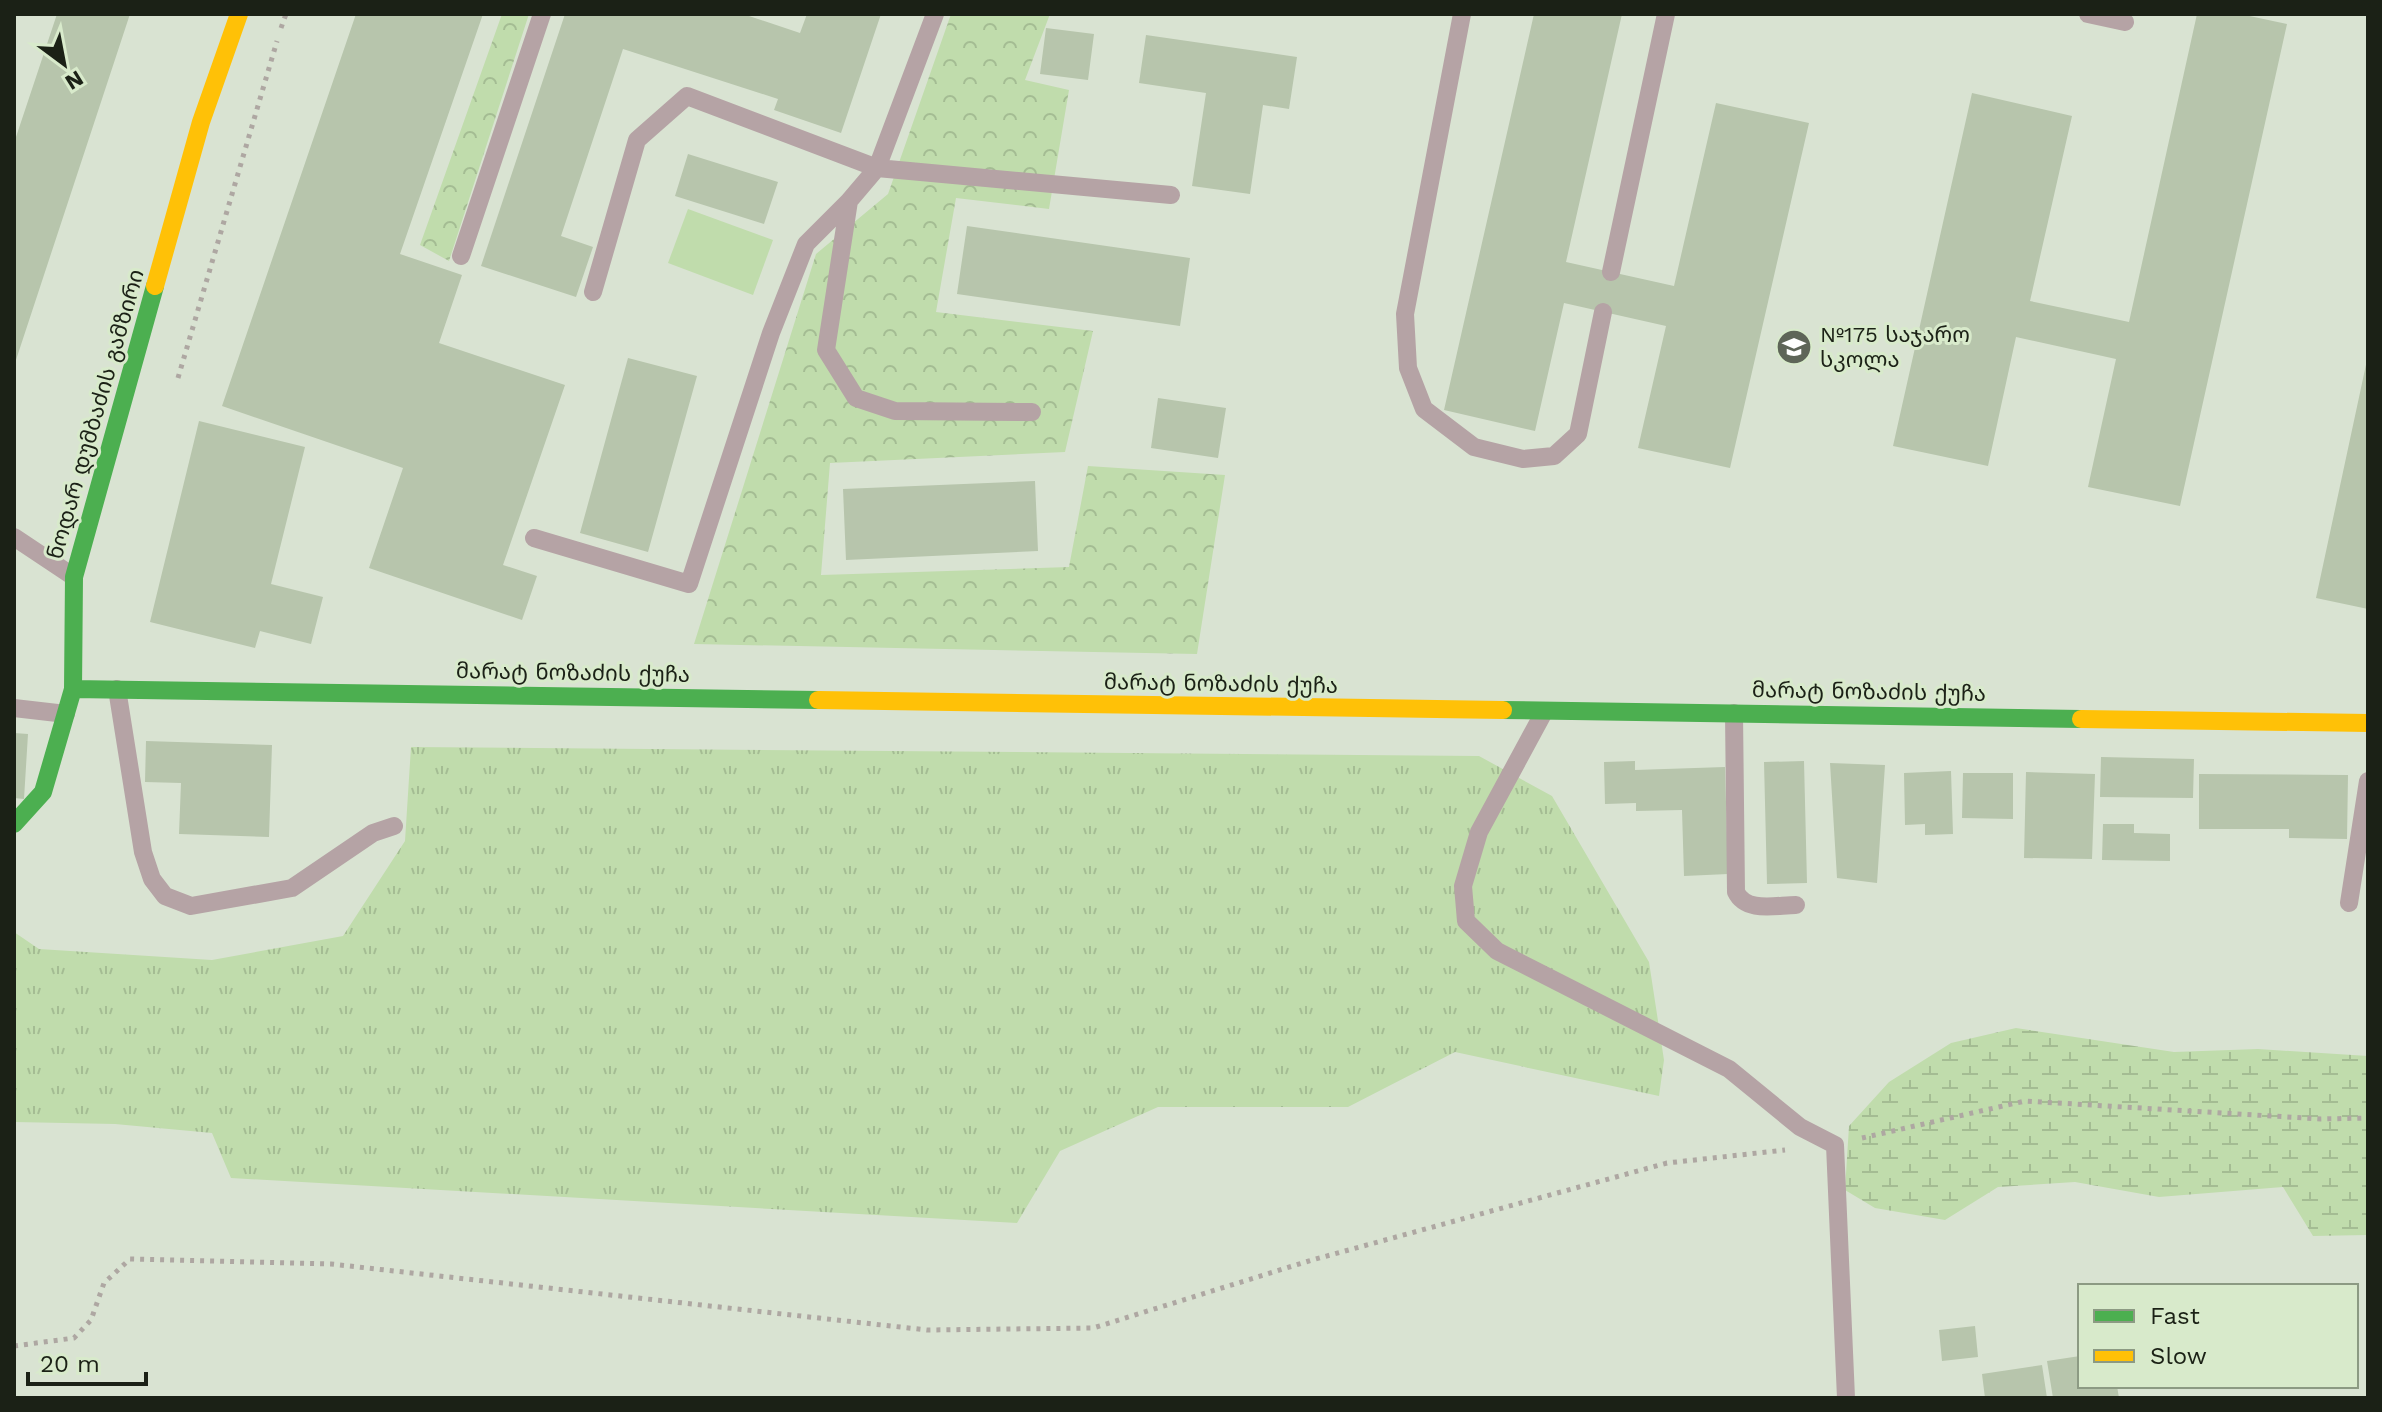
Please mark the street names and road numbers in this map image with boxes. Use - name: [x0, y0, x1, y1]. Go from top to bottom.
- street label: ნოდარ დუმბაძის გამზირი: [42, 266, 150, 562]
- street label: მარატ ნოზაძის ქუჩა: [456, 658, 690, 687]
- street label: მარატ ნოზაძის ქუჩა: [1104, 669, 1338, 698]
- street label: მარატ ნოზაძის ქუჩა: [1752, 677, 1986, 706]

